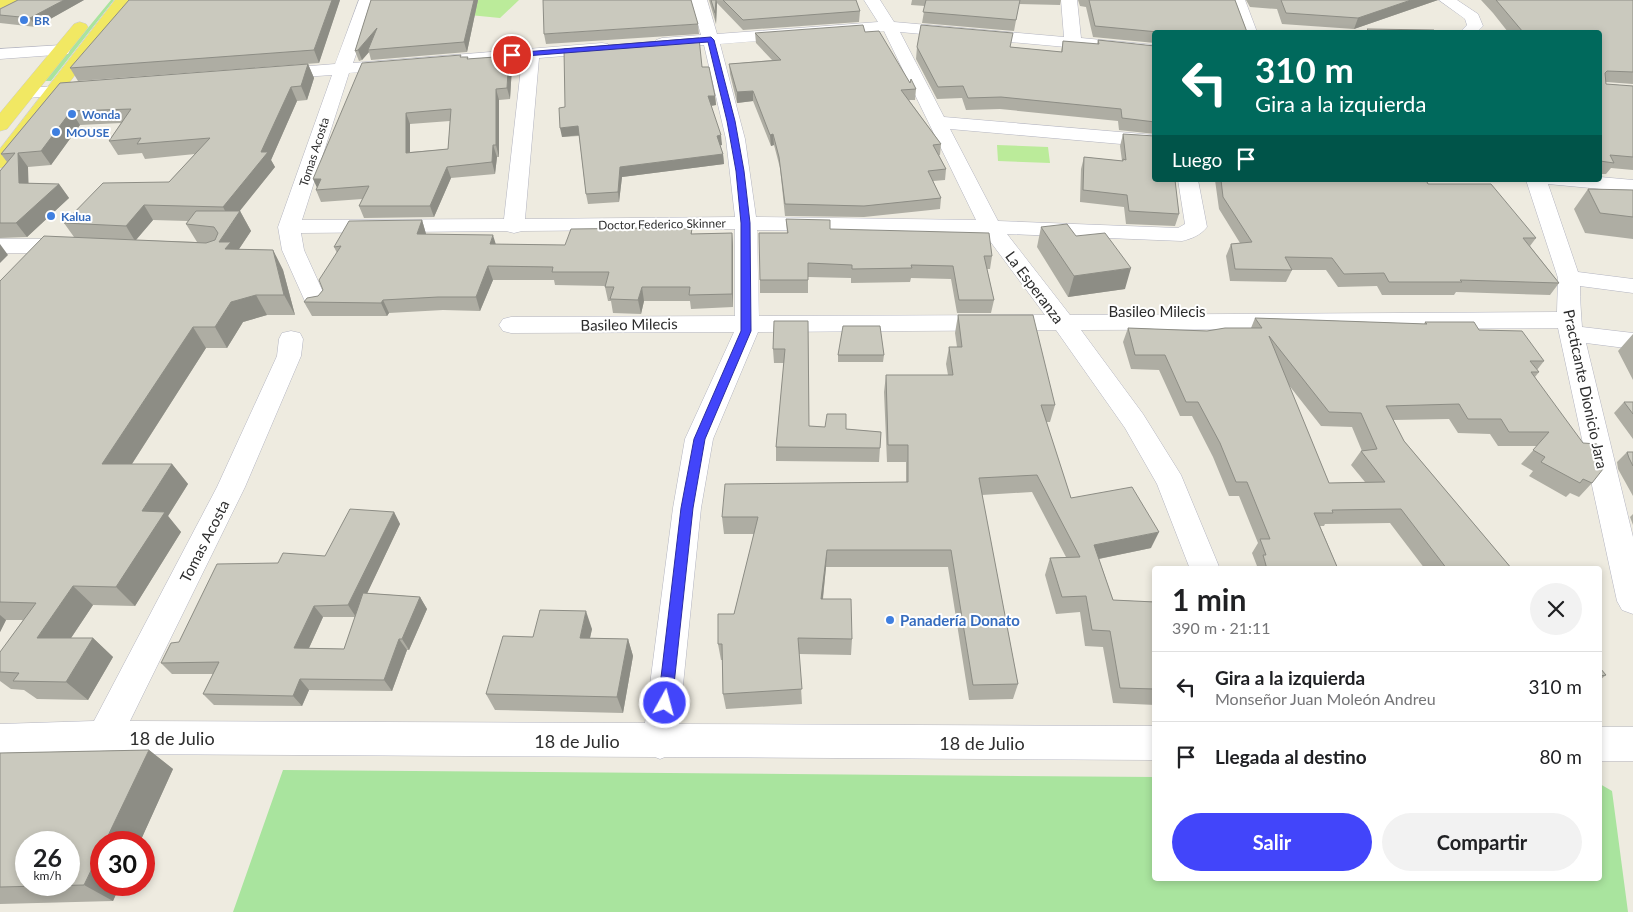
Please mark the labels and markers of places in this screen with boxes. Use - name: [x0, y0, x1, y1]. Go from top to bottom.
- place label: BR: [34, 13, 50, 28]
- marker: BR: [18, 14, 30, 26]
- pin: [491, 34, 533, 76]
- place label: Wonda: [82, 107, 120, 122]
- marker: Wonda: [66, 108, 78, 120]
- place label: MOUSE: [66, 125, 110, 140]
- marker: MOUSE: [50, 126, 62, 138]
- place label: Kalua: [61, 209, 91, 224]
- marker: Kalua: [45, 210, 57, 222]
- place label: Panadería Donato: [900, 611, 1020, 629]
- marker: Panadería Donato: [884, 614, 896, 626]

